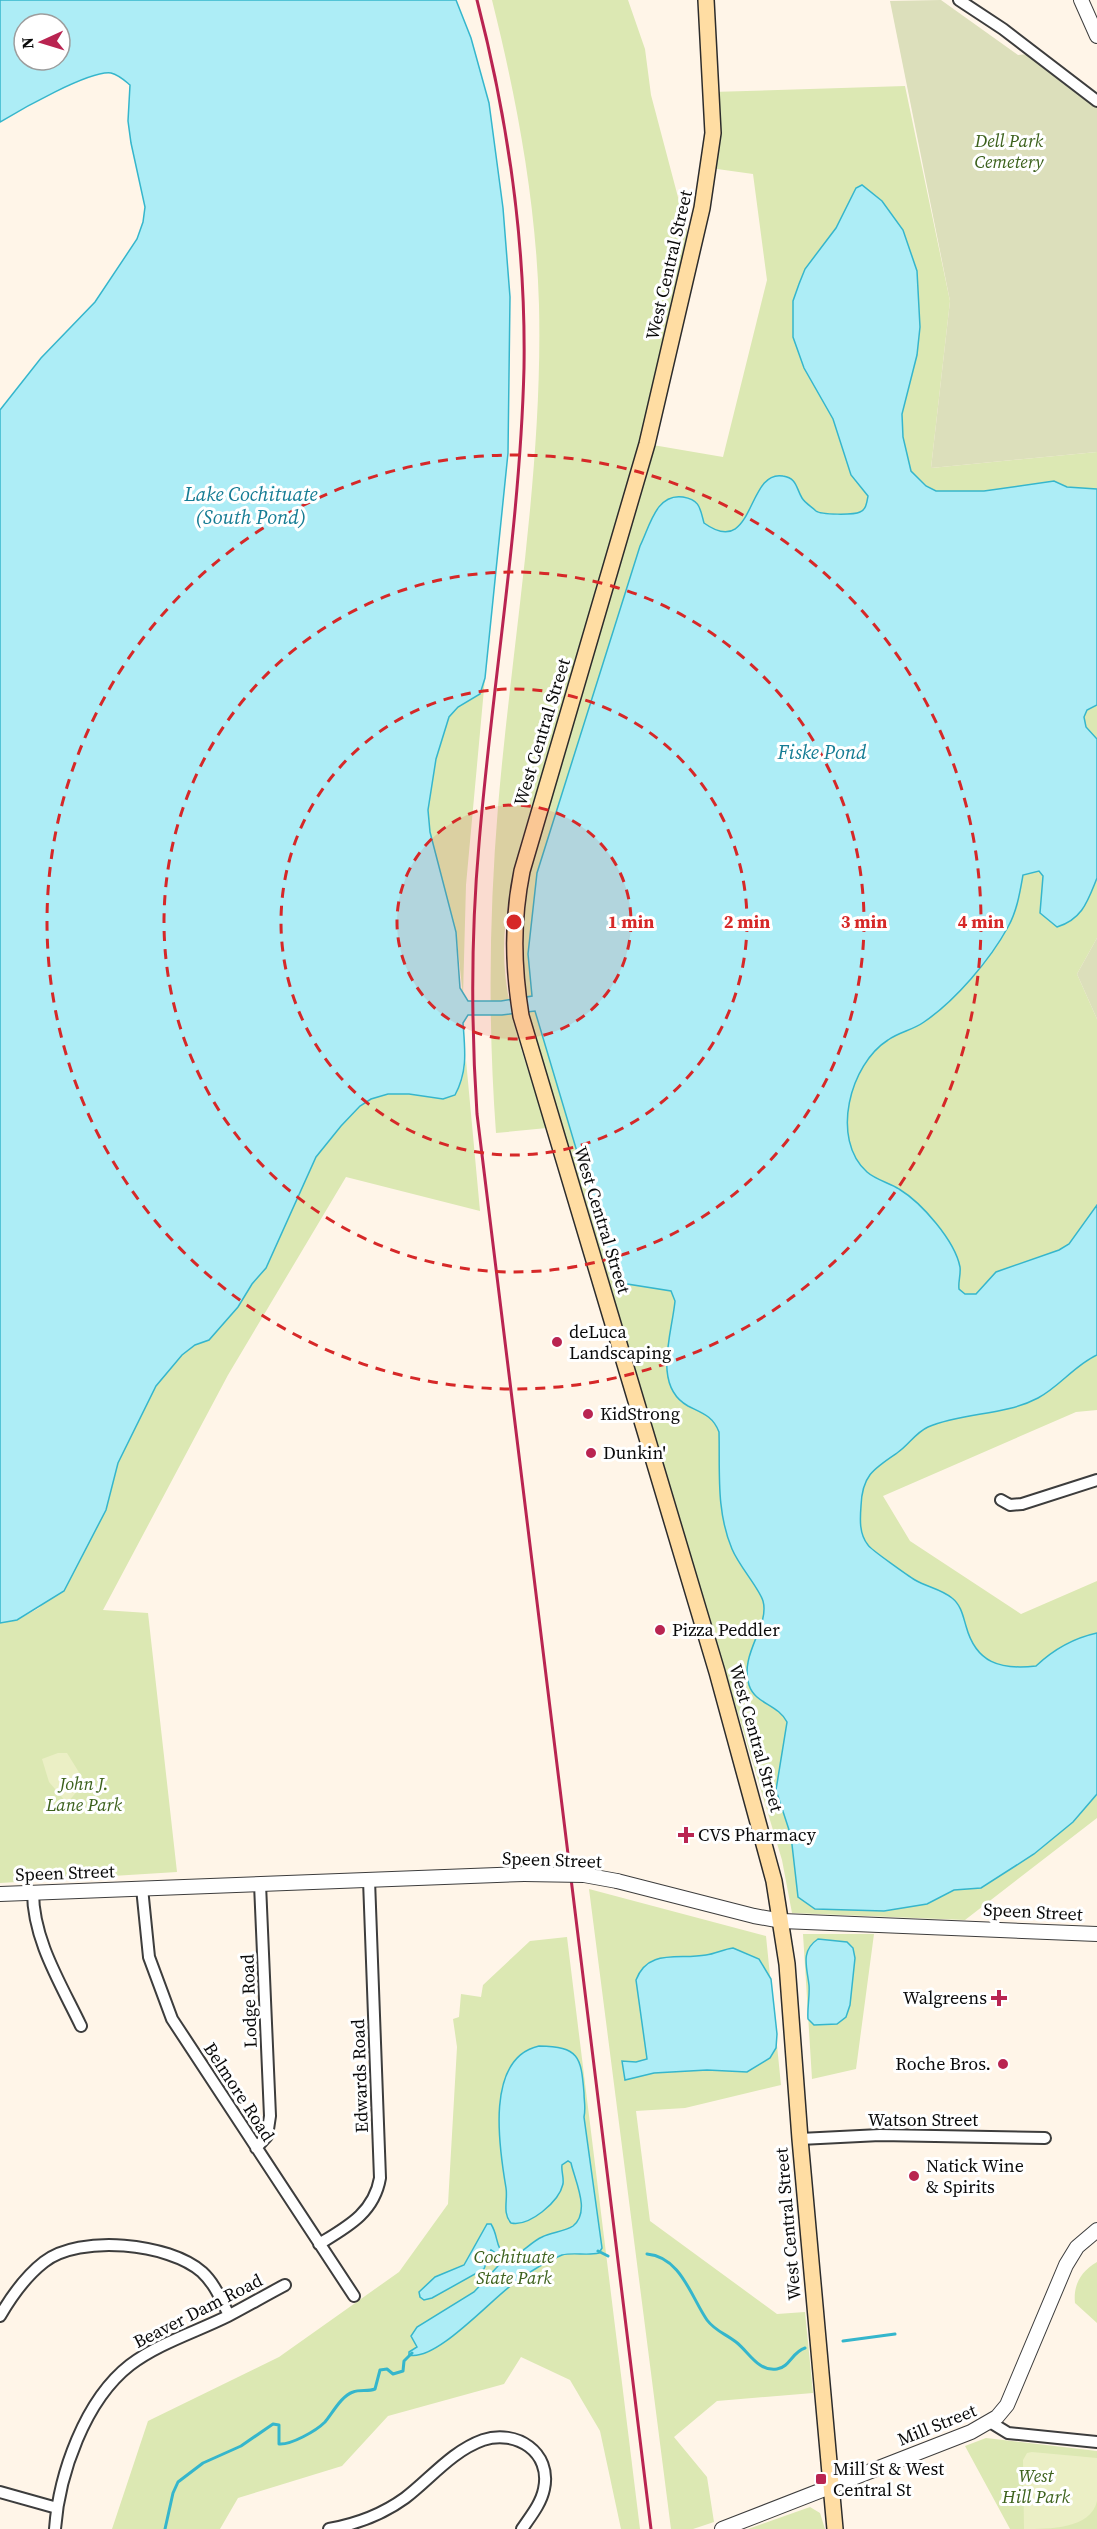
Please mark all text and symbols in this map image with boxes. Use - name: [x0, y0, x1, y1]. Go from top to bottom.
- north arrow: [12, 12, 72, 72]
- text: N: [16, 36, 38, 50]
- park label: Dell Park Cemetery: [974, 128, 1044, 174]
- street label: West Central Street: [639, 187, 698, 342]
- water label: Lake Cochituate (South Pond): [183, 480, 318, 531]
- street label: West Central Street: [507, 655, 576, 809]
- water label: Fiske Pond: [777, 738, 867, 766]
- text: 1 min: [608, 909, 654, 934]
- text: 2 min: [724, 909, 770, 934]
- text: 3 min: [841, 909, 887, 934]
- text: 4 min: [958, 909, 1004, 934]
- centre of rings: [504, 912, 524, 932]
- street label: West Central Street: [568, 1143, 637, 1297]
- place label: deLuca Landscaping: [569, 1319, 671, 1365]
- marker: deLuca Landscaping: [550, 1335, 564, 1349]
- place label: KidStrong: [600, 1401, 680, 1426]
- marker: KidStrong: [581, 1407, 595, 1421]
- place label: Dunkin': [603, 1440, 666, 1465]
- marker: Dunkin': [584, 1446, 598, 1460]
- place label: Pizza Peddler: [672, 1617, 780, 1642]
- marker: Pizza Peddler: [653, 1623, 667, 1637]
- street label: West Central Street: [723, 1661, 790, 1815]
- park label: John J. Lane Park: [45, 1771, 122, 1817]
- place label: CVS Pharmacy: [698, 1822, 817, 1847]
- marker: CVS Pharmacy: [679, 1828, 693, 1842]
- street label: Speen Street: [502, 1845, 602, 1874]
- street label: Speen Street: [15, 1858, 115, 1887]
- street label: Speen Street: [983, 1896, 1084, 1927]
- street label: Lodge Road: [234, 1954, 263, 2048]
- place label: Walgreens: [903, 1985, 987, 2010]
- marker: Walgreens: [992, 1991, 1006, 2005]
- street label: Edwards Road: [345, 2019, 374, 2133]
- street label: Belmore Road: [198, 2037, 281, 2146]
- place label: Roche Bros.: [895, 2051, 991, 2076]
- marker: Roche Bros.: [996, 2057, 1010, 2071]
- street label: Watson Street: [868, 2107, 978, 2132]
- street label: West Central Street: [768, 2147, 807, 2301]
- place label: Natick Wine & Spirits: [926, 2153, 1024, 2199]
- marker: Natick Wine & Spirits: [907, 2169, 921, 2183]
- park label: Cochituate State Park: [474, 2244, 555, 2290]
- street label: Beaver Dam Road: [129, 2267, 267, 2354]
- street label: Mill Street: [894, 2397, 980, 2452]
- place label: Mill St & West Central St: [833, 2456, 944, 2502]
- park label: West Hill Park: [1001, 2463, 1070, 2509]
- marker: Mill St & West Central St: [814, 2472, 828, 2486]

